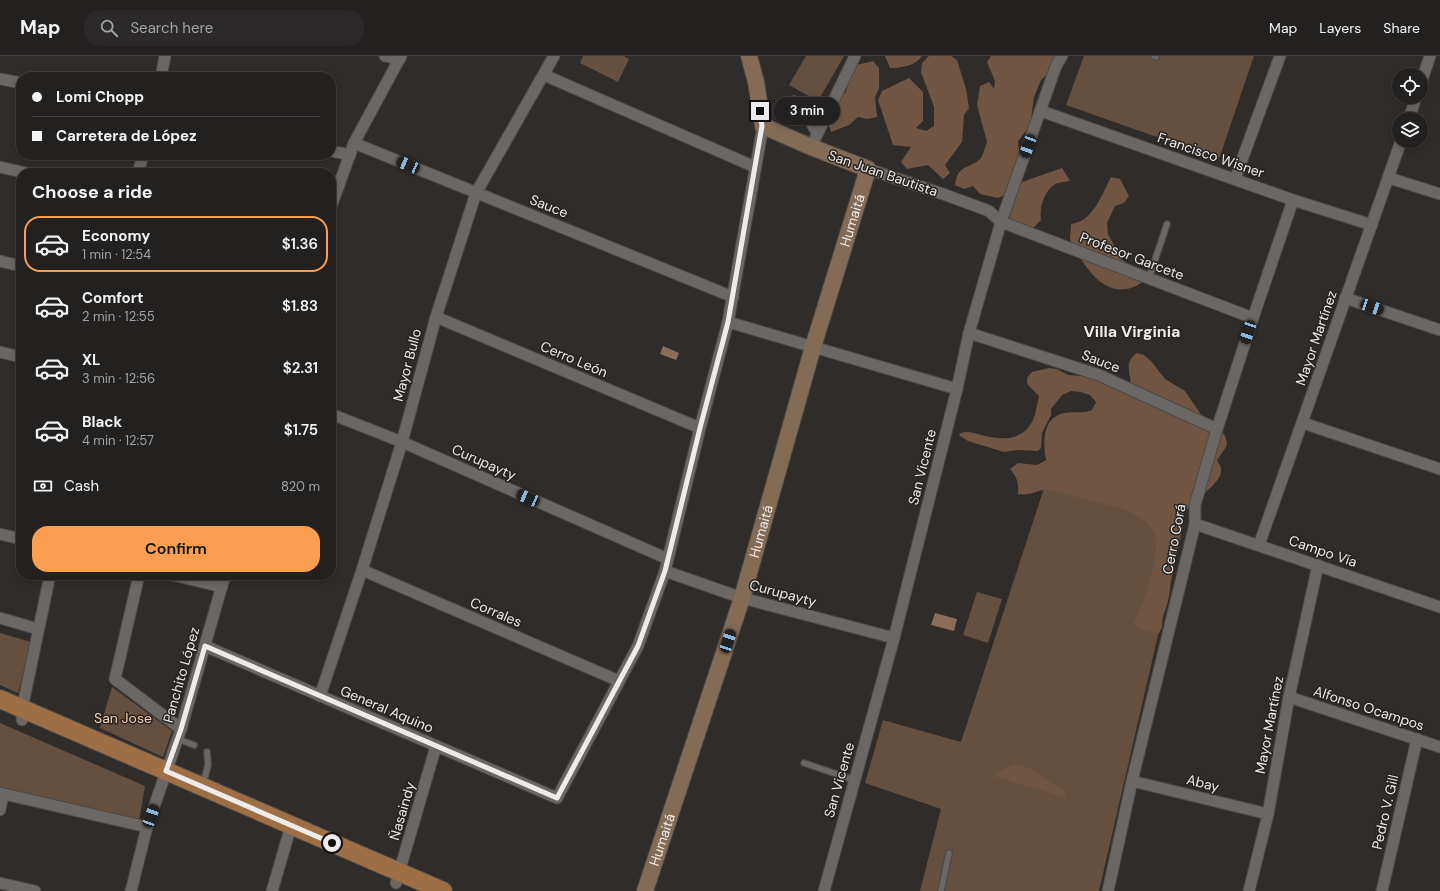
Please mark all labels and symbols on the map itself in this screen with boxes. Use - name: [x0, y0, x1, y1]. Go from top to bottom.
- callout: 3 min: [774, 97, 840, 125]
- route end: [751, 102, 769, 120]
- street label: Francisco Wisner: [1155, 128, 1267, 182]
- car: [1018, 133, 1038, 159]
- street label: San Juan Bautista: [826, 146, 940, 200]
- car: [395, 155, 421, 175]
- street label: Sauce: [527, 190, 571, 222]
- street label: Humaitá: [836, 192, 869, 249]
- street label: Profesor Garcete: [1077, 228, 1187, 284]
- street label: Mayor Martínez: [1291, 288, 1341, 388]
- car: [1359, 297, 1385, 317]
- car: [1239, 319, 1257, 345]
- district label: Villa Virginia: [1084, 321, 1180, 342]
- street label: Mayor Bullo: [389, 327, 425, 403]
- street label: Cerro León: [538, 337, 610, 381]
- street label: Sauce: [1079, 345, 1123, 377]
- street label: San Vicente: [904, 427, 940, 507]
- street label: Curupayty: [449, 440, 519, 484]
- car: [515, 488, 541, 508]
- street label: Cerro Corá: [1158, 502, 1190, 576]
- street label: Humaitá: [745, 503, 777, 560]
- street label: Campo Vía: [1286, 531, 1360, 571]
- street label: Curupayty: [748, 575, 819, 611]
- street label: Corrales: [467, 593, 525, 631]
- street label: Panchito López: [159, 625, 203, 725]
- car: [719, 628, 737, 654]
- street label: Mayor Martínez: [1251, 675, 1287, 775]
- street label: General Aquino: [338, 681, 436, 737]
- street label: Alfonso Ocampos: [1311, 682, 1427, 734]
- park label: San Jose: [94, 709, 152, 727]
- street label: San Vicente: [820, 740, 858, 820]
- street label: Abay: [1185, 770, 1222, 796]
- street label: Pedro V. Gill: [1368, 773, 1402, 851]
- street label: Ñasaindy: [385, 780, 419, 842]
- car: [141, 803, 161, 829]
- street label: Humaitá: [645, 811, 679, 868]
- route start: [323, 834, 341, 852]

